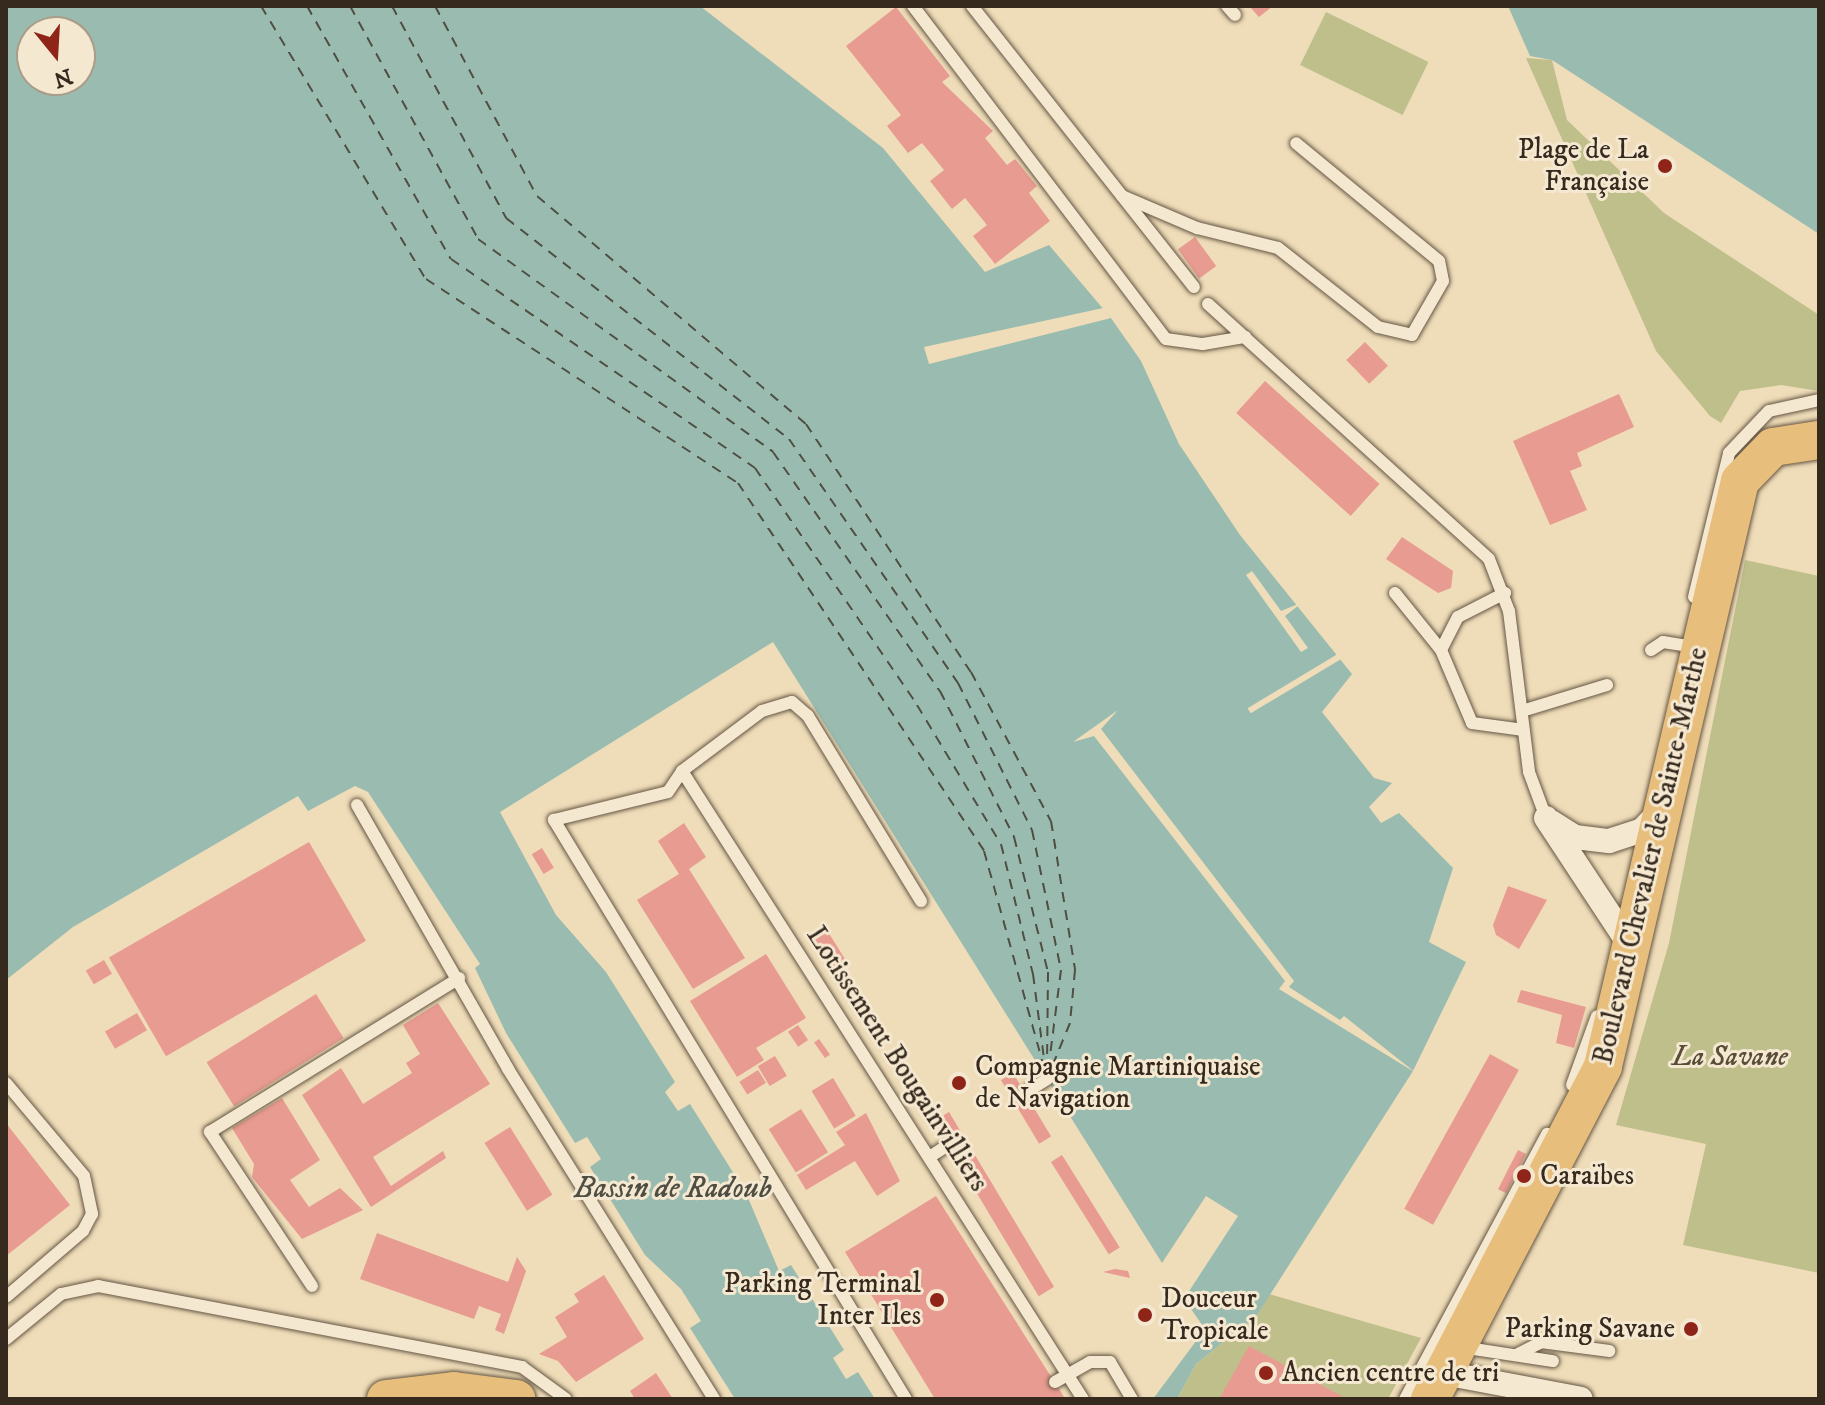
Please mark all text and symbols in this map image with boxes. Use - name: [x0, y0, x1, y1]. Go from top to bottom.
- north arrow: [16, 16, 96, 96]
- text: N: [50, 62, 76, 93]
- place label: Plage de La Française: [1518, 133, 1649, 199]
- marker: Plage de La Française: [1656, 157, 1674, 175]
- street label: Boulevard Chevalier de Sainte-Marthe: [1587, 644, 1715, 1068]
- street label: Lotissement Bougainvilliers: [799, 920, 995, 1198]
- park label: La Savane: [1672, 1040, 1788, 1074]
- place label: Compagnie Martiniquaise de Navigation: [975, 1050, 1261, 1116]
- marker: Compagnie Martiniquaise de Navigation: [950, 1074, 968, 1092]
- place label: Caraïbes: [1540, 1159, 1634, 1193]
- marker: Caraïbes: [1515, 1167, 1533, 1185]
- water label: Bassin de Radoub: [574, 1171, 772, 1207]
- place label: Parking Terminal Inter Iles: [724, 1267, 921, 1333]
- place label: Douceur Tropicale: [1161, 1282, 1269, 1348]
- marker: Parking Terminal Inter Iles: [928, 1291, 946, 1309]
- marker: Douceur Tropicale: [1136, 1306, 1154, 1324]
- place label: Parking Savane: [1504, 1312, 1675, 1346]
- marker: Parking Savane: [1682, 1320, 1700, 1338]
- place label: Ancien centre de tri: [1282, 1356, 1499, 1390]
- marker: Ancien centre de tri: [1257, 1364, 1275, 1382]

